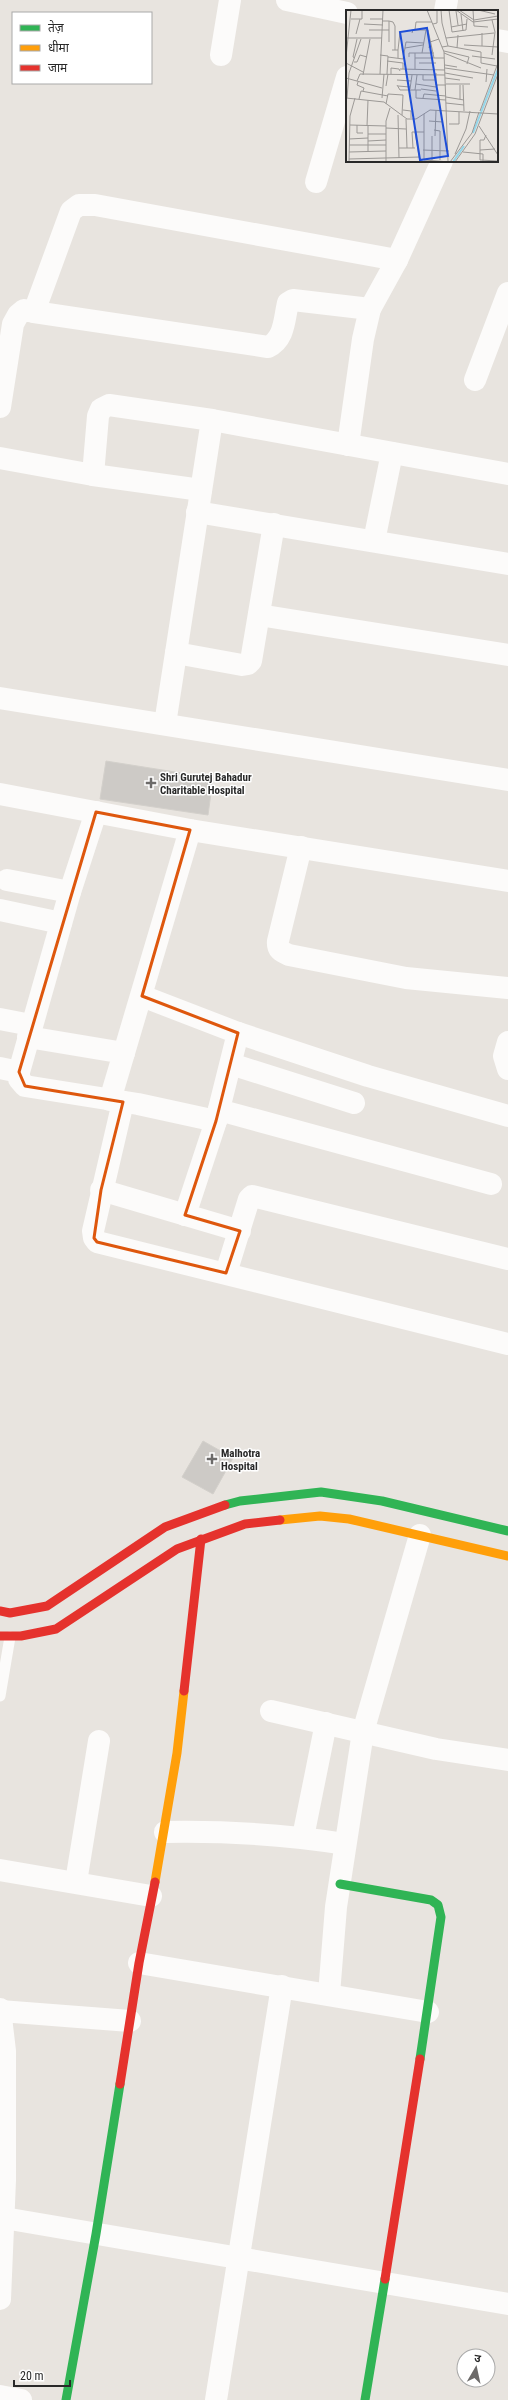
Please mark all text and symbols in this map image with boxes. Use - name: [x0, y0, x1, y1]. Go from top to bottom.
- inset map: [346, 10, 498, 162]
- legend: [12, 12, 152, 84]
- text: तेज़: [48, 20, 65, 35]
- text: धीमा: [48, 40, 70, 55]
- text: जाम: [48, 61, 68, 75]
- place label: Shri Gurutej Bahadur Charitable Hospital: [160, 771, 252, 797]
- marker: Shri Gurutej Bahadur Charitable Hospital: [145, 777, 157, 789]
- place label: Malhotra Hospital: [221, 1447, 260, 1473]
- marker: Malhotra Hospital: [206, 1453, 218, 1465]
- north arrow: [456, 2348, 496, 2388]
- text: उ: [473, 2352, 482, 2366]
- scale bar: [14, 2362, 70, 2388]
- text: 20 m: [20, 2369, 44, 2383]

